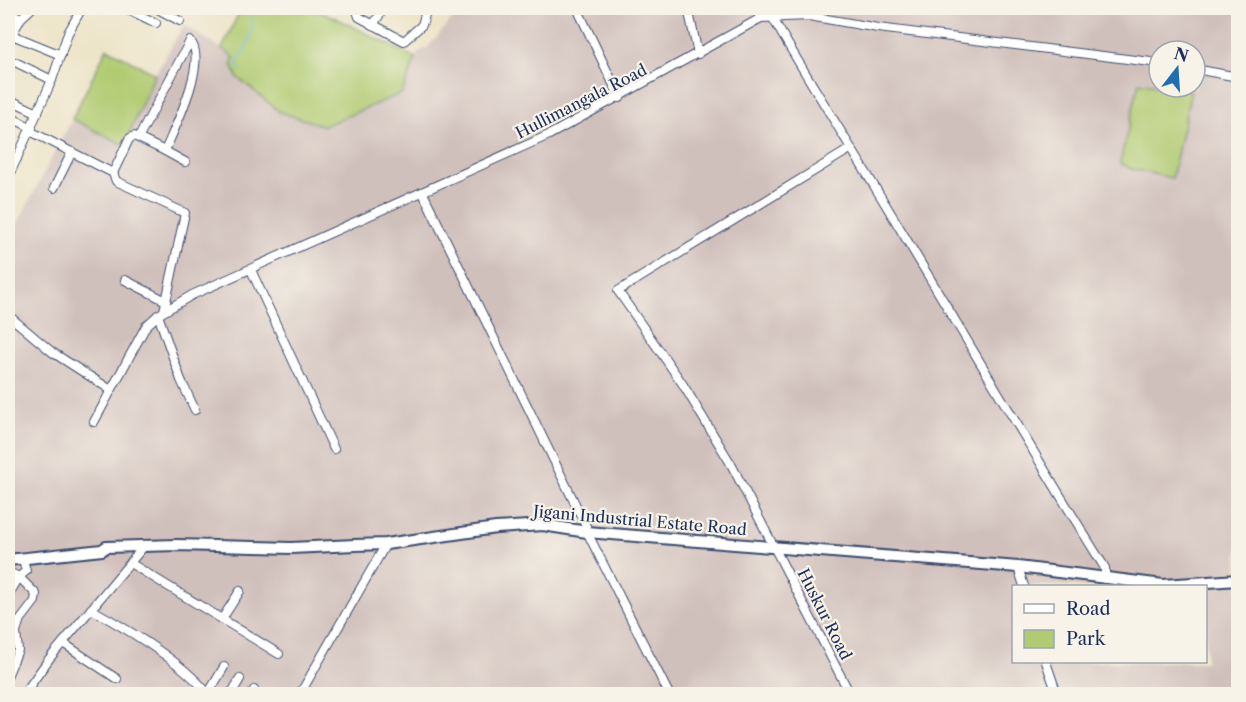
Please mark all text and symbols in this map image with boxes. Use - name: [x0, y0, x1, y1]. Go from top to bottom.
- north arrow: [1147, 39, 1207, 99]
- text: N: [1172, 43, 1191, 66]
- street label: Hullimangala Road: [512, 59, 650, 143]
- street label: Jigani Industrial Estate Road: [529, 500, 748, 539]
- street label: Huskur Road: [793, 565, 857, 663]
- legend: [1012, 585, 1207, 663]
- text: Road: [1066, 598, 1111, 620]
- text: Park: [1066, 628, 1107, 650]

